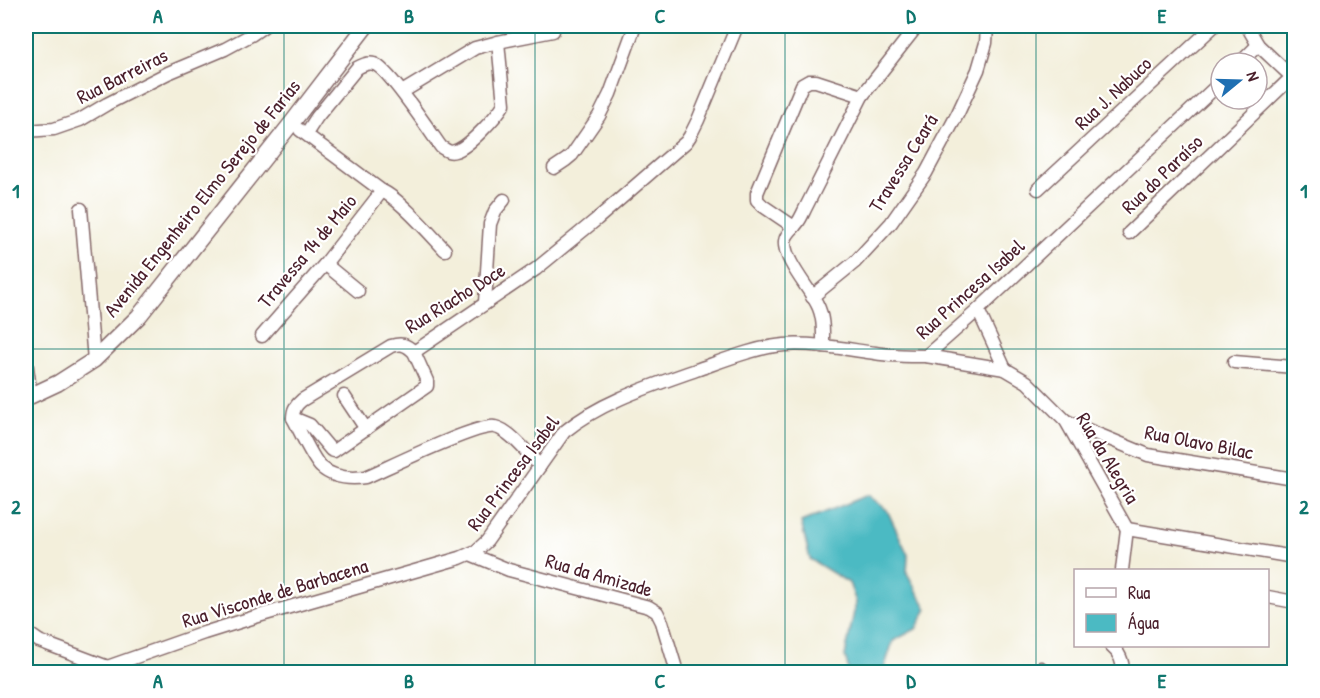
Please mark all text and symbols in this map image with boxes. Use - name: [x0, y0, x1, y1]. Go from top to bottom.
- text: A: [153, 2, 163, 29]
- text: B: [404, 2, 414, 29]
- text: C: [655, 2, 666, 29]
- text: D: [906, 2, 916, 29]
- text: E: [1158, 2, 1167, 29]
- street label: Rua Barreiras: [72, 41, 172, 110]
- street label: Rua J. Nabuco: [1068, 50, 1157, 135]
- north arrow: [1209, 51, 1269, 111]
- text: N: [1241, 69, 1265, 84]
- street label: Avenida Engenheiro Elmo Serejo de Farias: [97, 73, 306, 322]
- street label: Travessa Ceará: [862, 108, 944, 217]
- street label: Rua do Paraíso: [1115, 128, 1208, 219]
- text: 1: [12, 177, 20, 204]
- text: 1: [1300, 177, 1308, 204]
- street label: Travessa 14 de Maio: [251, 188, 362, 313]
- street label: Rua Princesa Isabel: [909, 232, 1030, 345]
- street label: Rua Riacho Doce: [400, 256, 510, 339]
- street label: Rua da Alegria: [1071, 407, 1146, 508]
- street label: Rua Princesa Isabel: [460, 409, 565, 536]
- street label: Rua Olavo Bilac: [1143, 418, 1256, 465]
- text: 2: [11, 493, 21, 520]
- text: 2: [1299, 493, 1309, 520]
- street label: Rua da Amizade: [543, 546, 656, 603]
- street label: Rua Visconde de Barbacena: [179, 551, 371, 634]
- legend: [1074, 569, 1269, 647]
- text: Rua: [1128, 580, 1150, 605]
- text: Água: [1128, 610, 1159, 635]
- text: A: [153, 667, 163, 694]
- text: B: [404, 667, 414, 694]
- text: C: [655, 667, 666, 694]
- text: D: [906, 667, 916, 694]
- text: E: [1158, 667, 1167, 694]

